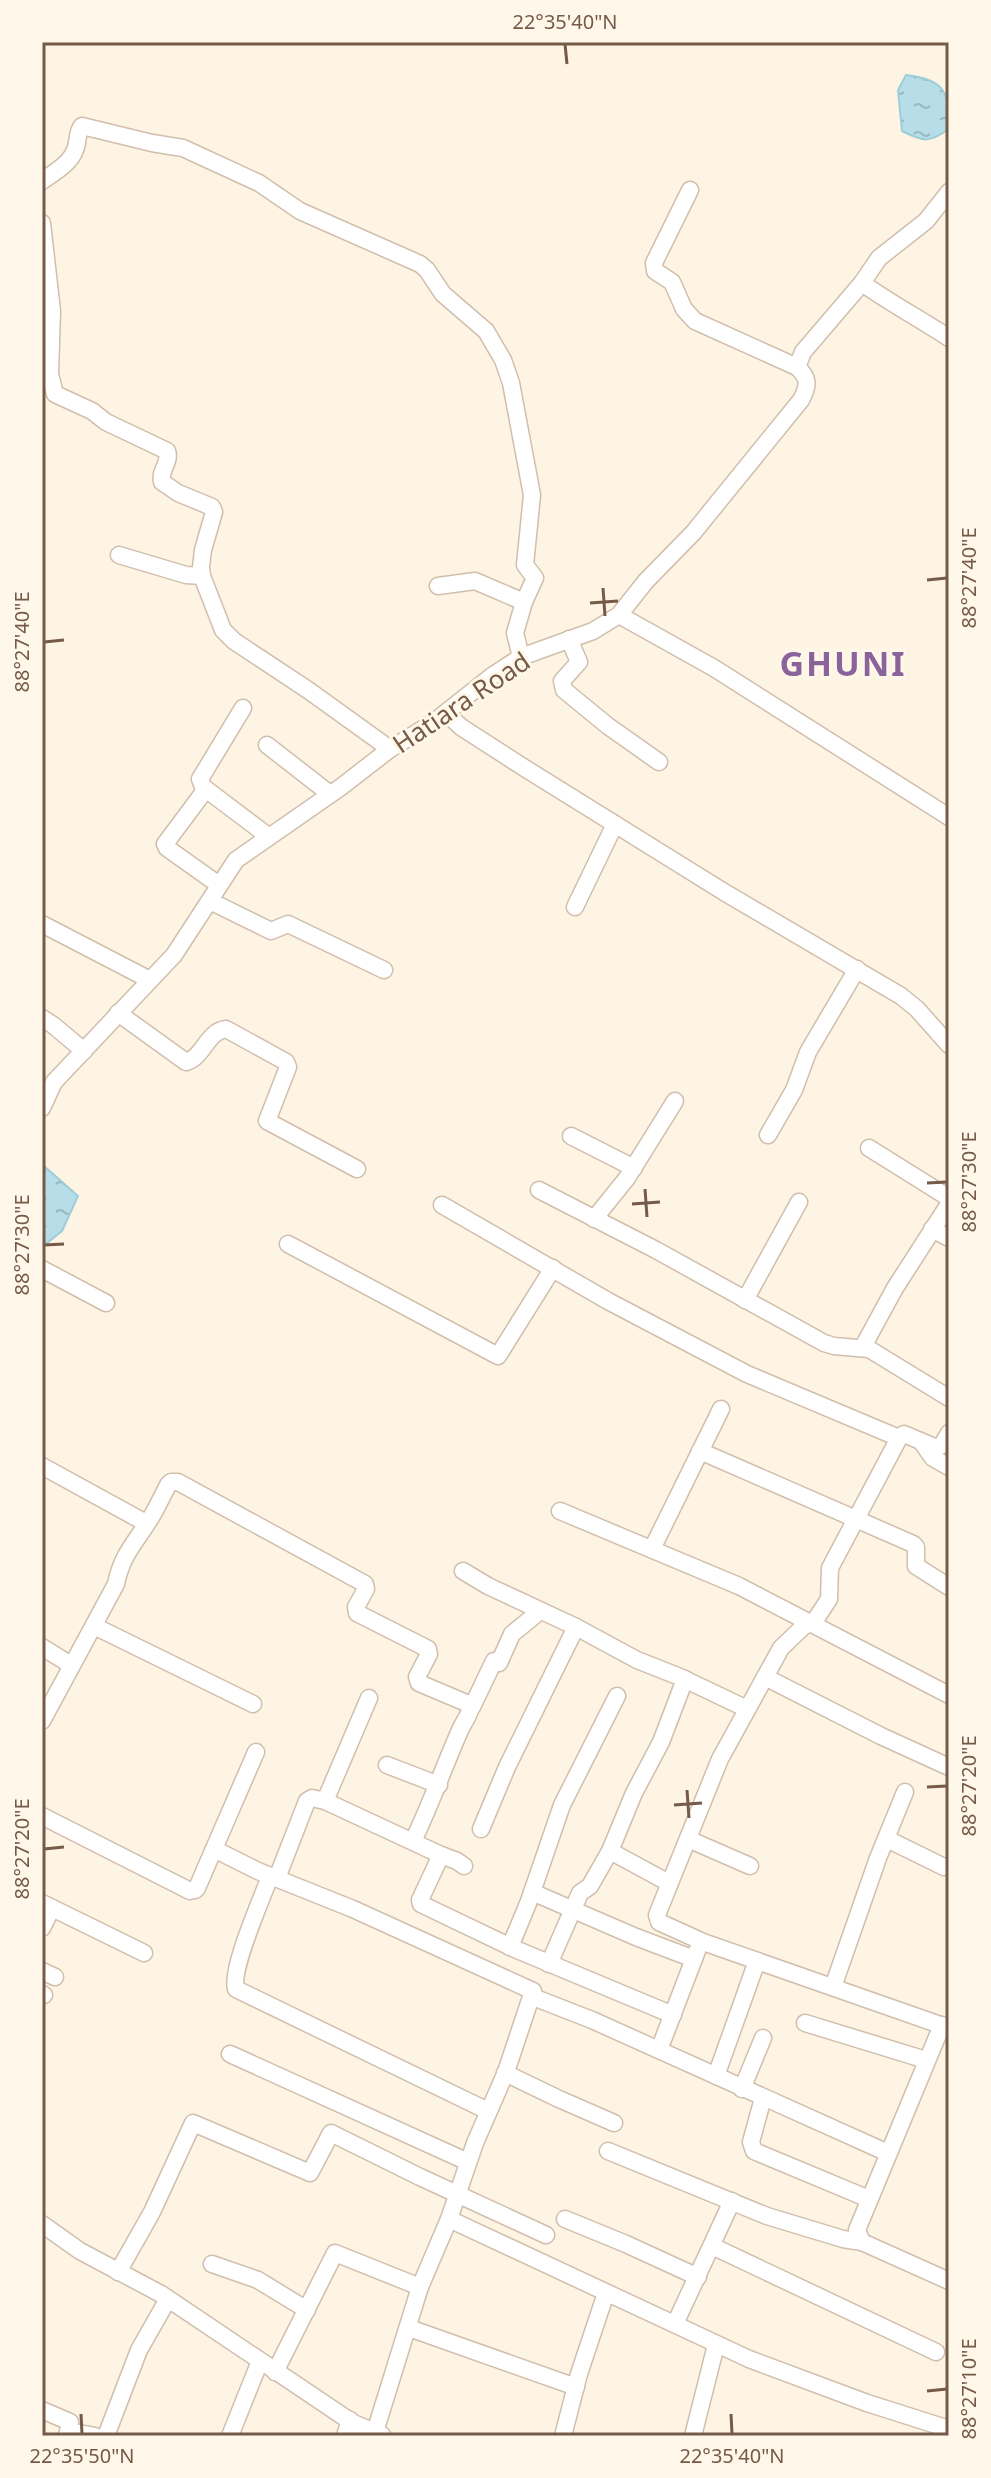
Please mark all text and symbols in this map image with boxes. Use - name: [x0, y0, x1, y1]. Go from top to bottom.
- text: 22°35'40"N: [512, 8, 618, 35]
- text: 88°27'40"E: [955, 528, 982, 628]
- text: 88°27'40"E: [8, 592, 35, 692]
- district label: GHUNI: [779, 640, 907, 686]
- street label: Hatiara Road: [385, 643, 537, 761]
- text: 88°27'30"E: [955, 1132, 982, 1232]
- text: 88°27'30"E: [8, 1195, 35, 1295]
- text: 88°27'20"E: [955, 1736, 982, 1836]
- text: 88°27'20"E: [8, 1799, 35, 1899]
- text: 88°27'10"E: [955, 2339, 982, 2439]
- text: 22°35'50"N: [29, 2442, 135, 2469]
- text: 22°35'40"N: [679, 2442, 785, 2469]

